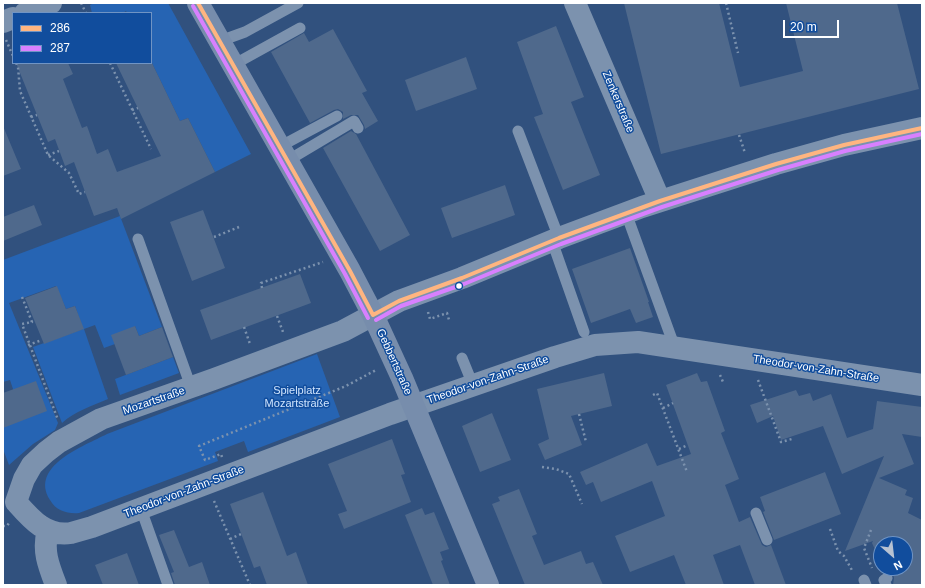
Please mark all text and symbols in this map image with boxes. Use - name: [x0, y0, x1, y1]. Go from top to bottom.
- legend: [12, 12, 152, 64]
- scale bar: [785, 12, 841, 38]
- text: 20 m: [790, 20, 817, 34]
- text: 286: [50, 21, 70, 35]
- text: 287: [50, 41, 70, 55]
- street label: Zenkerstraße: [599, 69, 637, 135]
- unlabelled marker: [454, 281, 464, 291]
- street label: Gebbertstraße: [374, 327, 414, 397]
- street label: Theodor-von-Zahn-Straße: [752, 352, 880, 386]
- street label: Theodor-von-Zahn-Straße: [425, 353, 551, 407]
- street label: Mozartstraße: [121, 384, 187, 418]
- park label: Spielplatz Mozartstraße: [265, 384, 329, 410]
- street label: Theodor-von-Zahn-Straße: [122, 463, 246, 521]
- north arrow: [873, 536, 913, 576]
- text: N: [892, 559, 904, 573]

